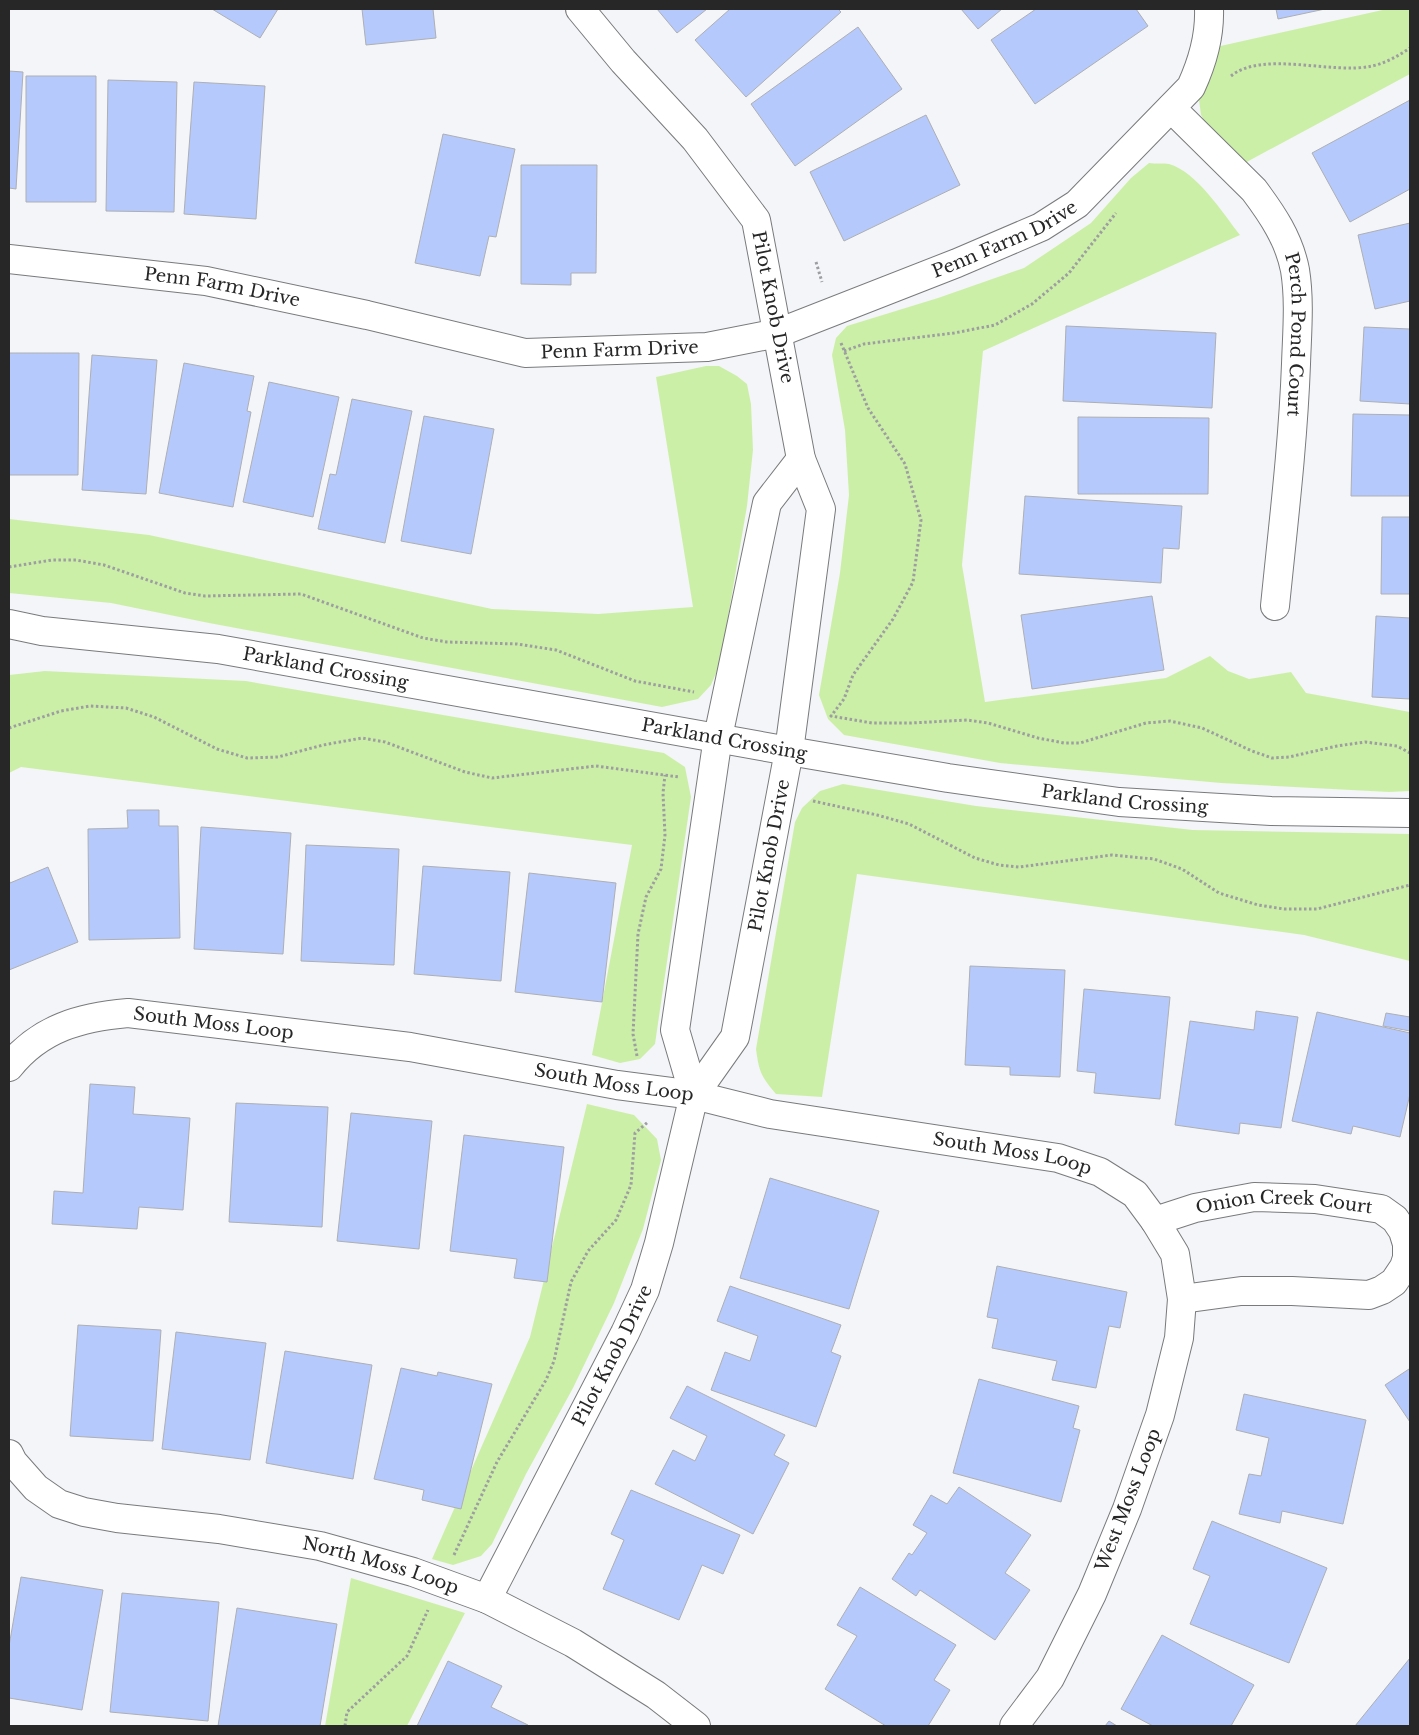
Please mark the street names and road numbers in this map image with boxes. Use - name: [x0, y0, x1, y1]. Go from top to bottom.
- street label: Penn Farm Drive: [929, 196, 1081, 283]
- street label: Pilot Knob Drive: [747, 229, 799, 385]
- street label: Perch Pond Court: [1280, 250, 1309, 418]
- street label: Penn Farm Drive: [143, 263, 302, 312]
- street label: Penn Farm Drive: [540, 336, 699, 363]
- street label: Parkland Crossing: [241, 643, 410, 694]
- street label: Parkland Crossing: [640, 714, 809, 765]
- street label: Pilot Knob Drive: [744, 777, 794, 934]
- street label: Parkland Crossing: [1040, 780, 1209, 818]
- street label: South Moss Loop: [132, 1003, 295, 1044]
- street label: South Moss Loop: [532, 1059, 695, 1106]
- street label: South Moss Loop: [932, 1128, 1095, 1179]
- street label: Onion Creek Court: [1194, 1186, 1374, 1219]
- street label: Pilot Knob Drive: [568, 1281, 657, 1430]
- street label: West Moss Loop: [1090, 1425, 1165, 1576]
- street label: North Moss Loop: [301, 1532, 462, 1599]

